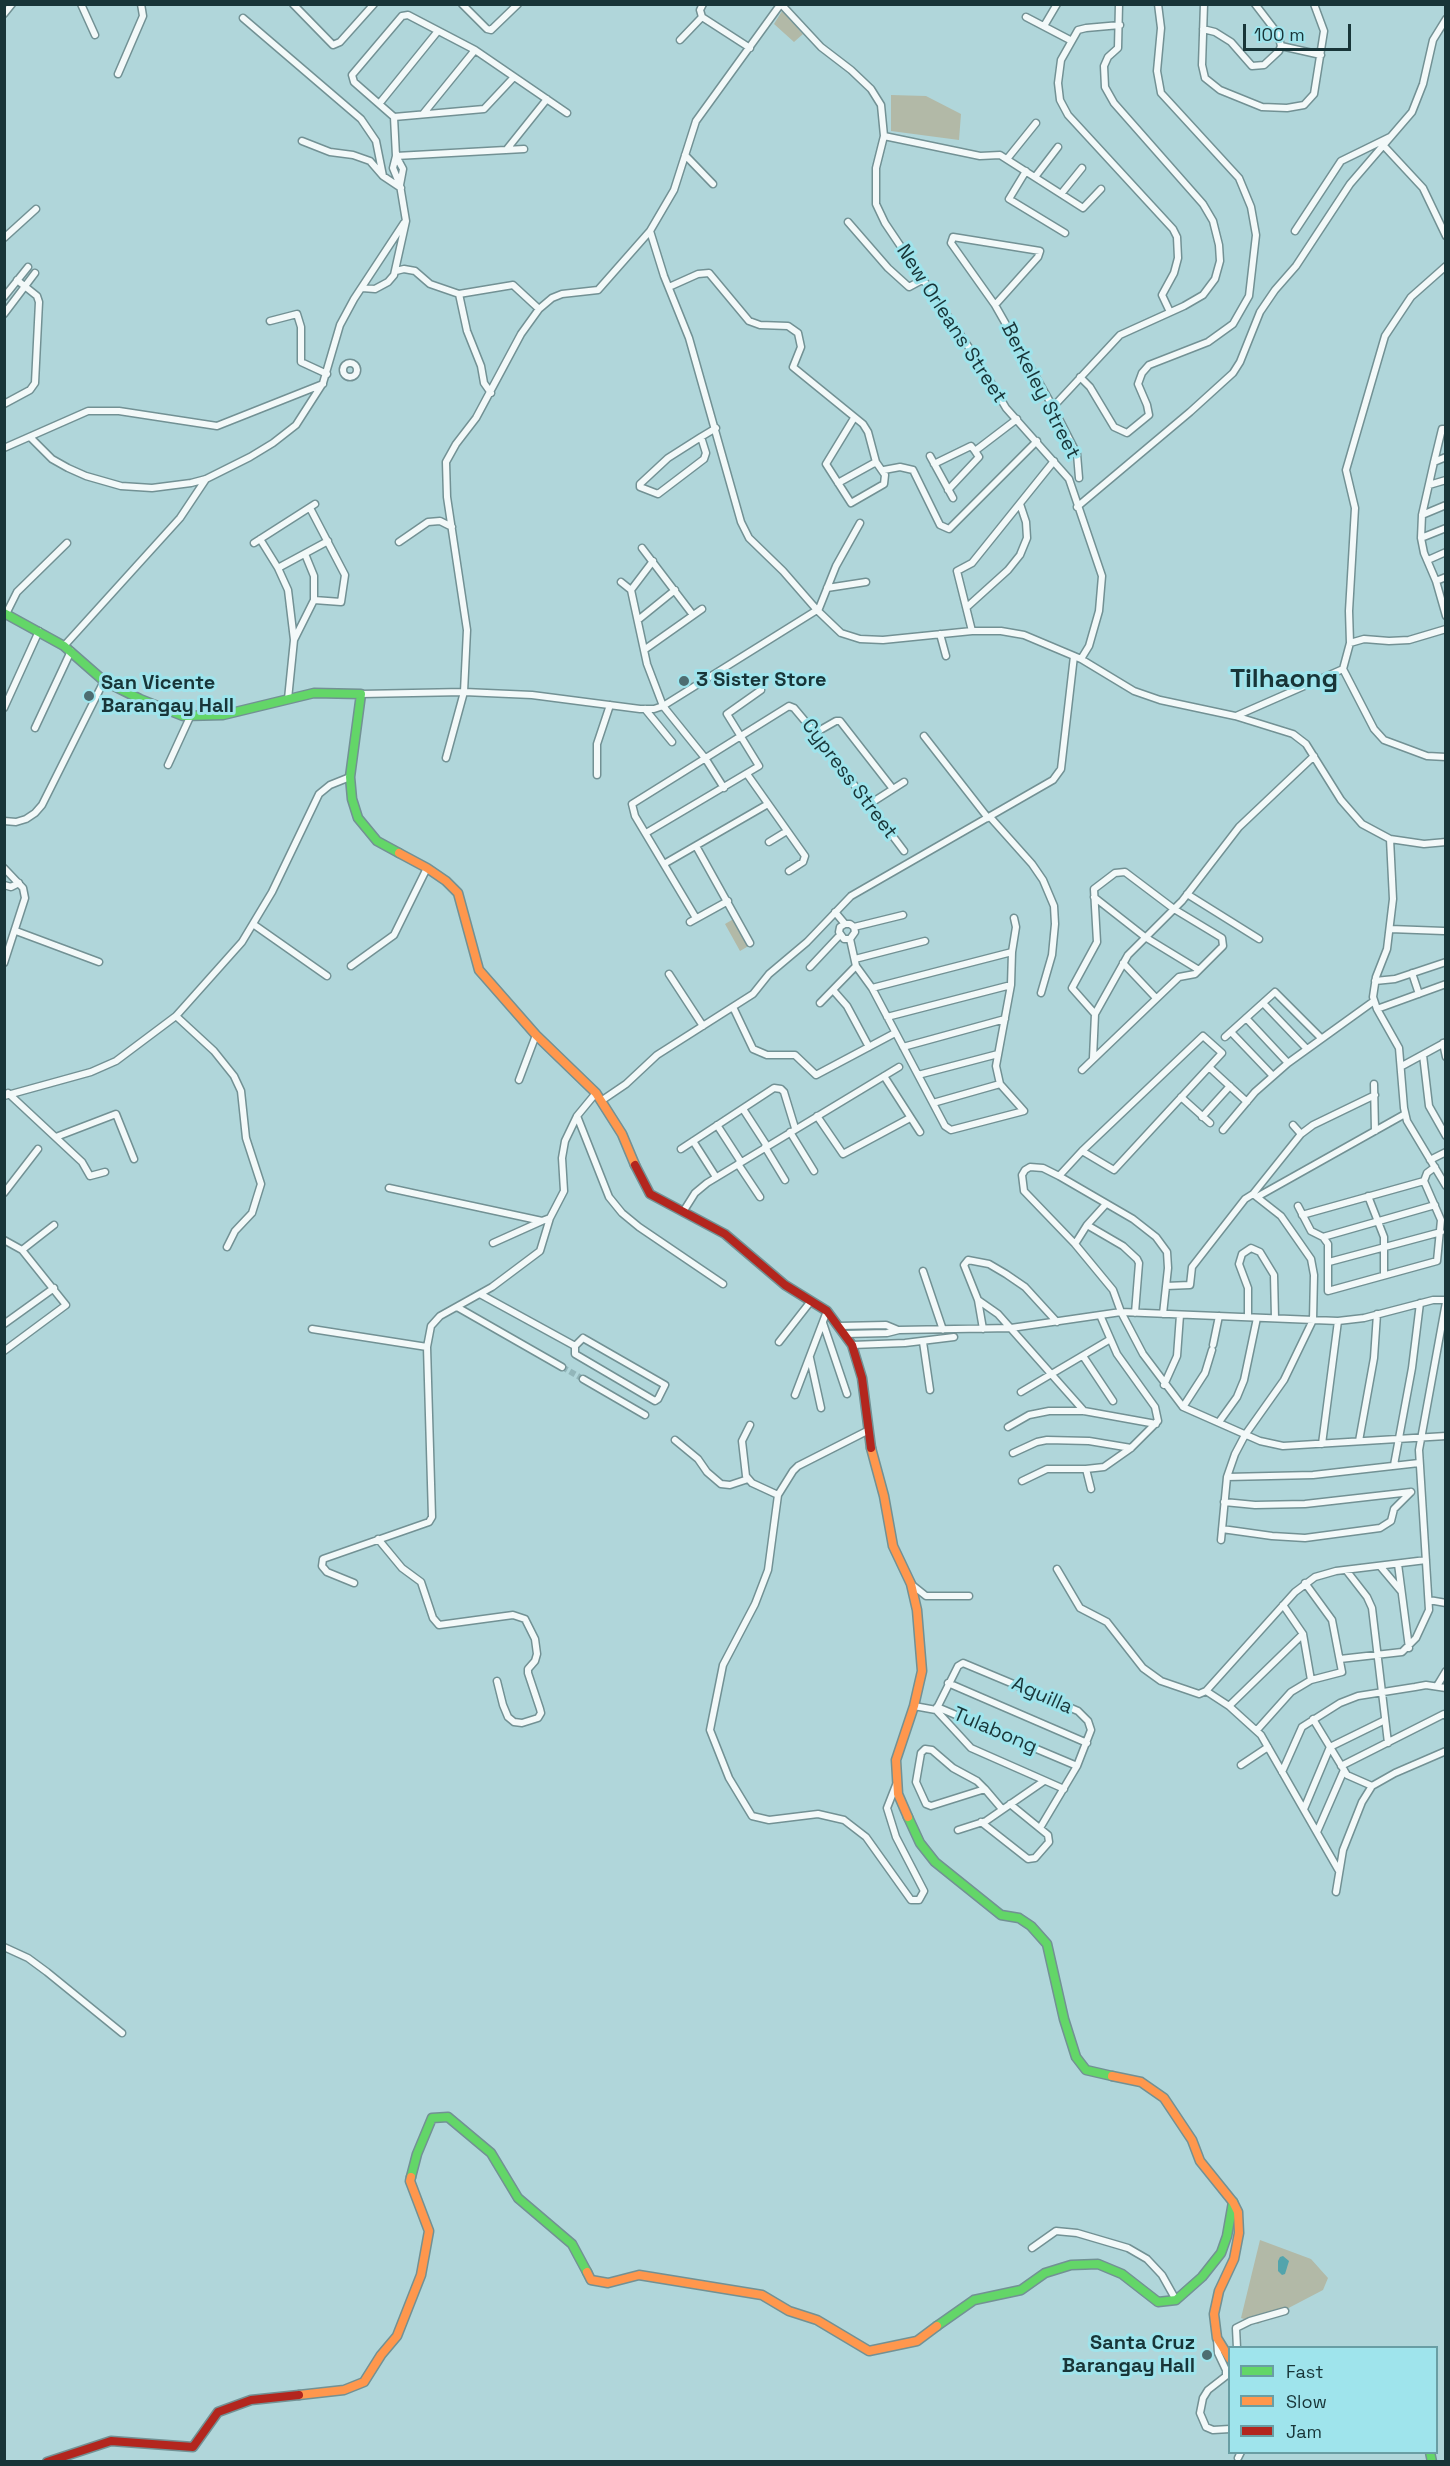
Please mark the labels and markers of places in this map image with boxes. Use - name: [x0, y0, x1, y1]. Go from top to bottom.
- place label: 3 Sister Store: [696, 669, 826, 693]
- place label: San Vicente Barangay Hall: [101, 672, 234, 719]
- marker: 3 Sister Store: [677, 674, 691, 688]
- marker: San Vicente Barangay Hall: [82, 689, 96, 703]
- place label: Santa Cruz Barangay Hall: [1062, 2332, 1195, 2379]
- marker: Santa Cruz Barangay Hall: [1200, 2348, 1214, 2362]

